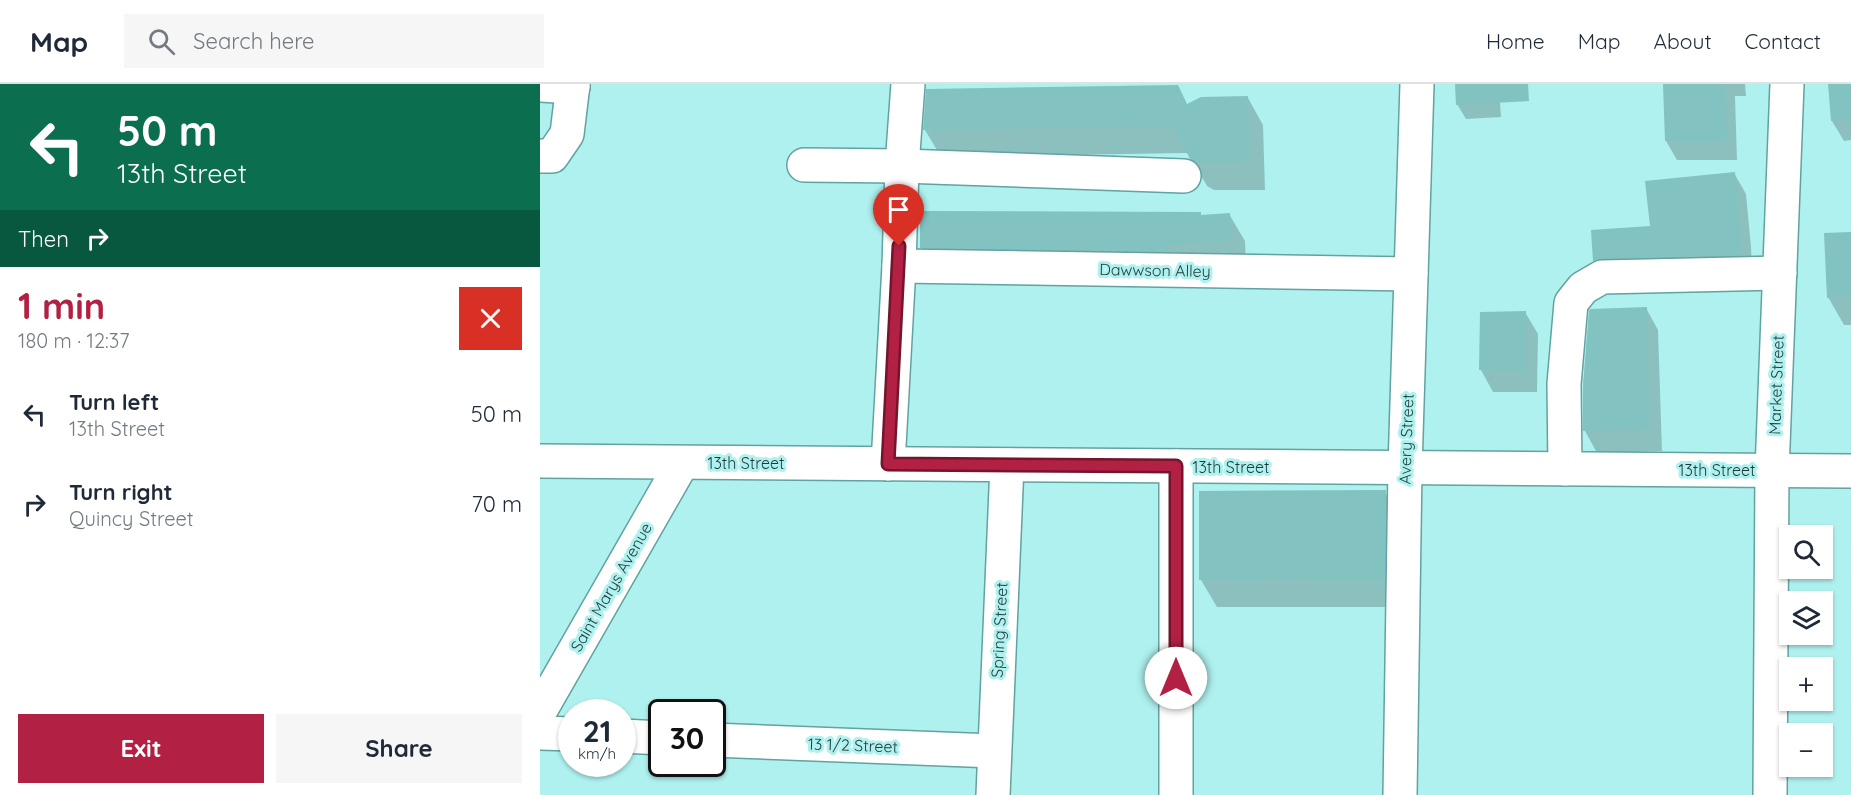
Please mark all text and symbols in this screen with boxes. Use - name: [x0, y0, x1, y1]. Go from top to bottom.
- search box: [124, 14, 544, 68]
- text: Map: [30, 24, 88, 59]
- icon: search: [145, 25, 178, 58]
- text: Search here: [193, 27, 315, 55]
- text: Home: [1486, 28, 1545, 54]
- text: Map: [1578, 28, 1621, 54]
- text: About: [1654, 28, 1712, 54]
- text: Contact: [1745, 28, 1821, 54]
- text: 50 m: [117, 104, 217, 157]
- icon: left: [18, 108, 96, 186]
- text: 13th Street: [117, 156, 247, 190]
- pin: [873, 184, 924, 246]
- icon: arrive: [882, 193, 915, 226]
- icon: right: [81, 222, 114, 255]
- text: Then: [18, 225, 69, 253]
- street label: Dawwson Alley: [1099, 259, 1211, 281]
- text: 1 min: [18, 283, 105, 328]
- button: close: [459, 287, 522, 350]
- text: 180 m · 12:37: [18, 328, 130, 353]
- street label: Market Street: [1764, 335, 1788, 435]
- text: Turn left: [69, 388, 159, 416]
- street label: Avery Street: [1394, 393, 1418, 485]
- icon: left: [18, 398, 51, 431]
- text: 50 m: [471, 400, 522, 428]
- text: 13th Street: [69, 416, 165, 441]
- street label: 13th Street: [708, 453, 784, 473]
- street label: 13th Street: [1193, 457, 1269, 477]
- street label: 13th Street: [1679, 460, 1755, 480]
- text: Turn right: [69, 478, 173, 506]
- icon: right: [18, 488, 51, 521]
- text: 70 m: [472, 490, 522, 518]
- text: Quincy Street: [69, 506, 194, 531]
- street label: Saint Marys Avenue: [566, 519, 656, 655]
- map controls: [1779, 525, 1833, 777]
- button: search: [1779, 525, 1833, 579]
- street label: Spring Street: [987, 582, 1011, 678]
- button: layers: [1779, 591, 1833, 645]
- position arrow: [1144, 646, 1208, 710]
- button: +: [1779, 657, 1833, 711]
- speed limit sign: 30: [648, 699, 726, 777]
- text: 21: [583, 712, 611, 750]
- button: Exit: [18, 714, 264, 783]
- button: Share: [276, 714, 522, 783]
- button: −: [1779, 723, 1833, 777]
- street label: 13 1/2 Street: [808, 733, 898, 757]
- text: km/h: [578, 744, 616, 763]

